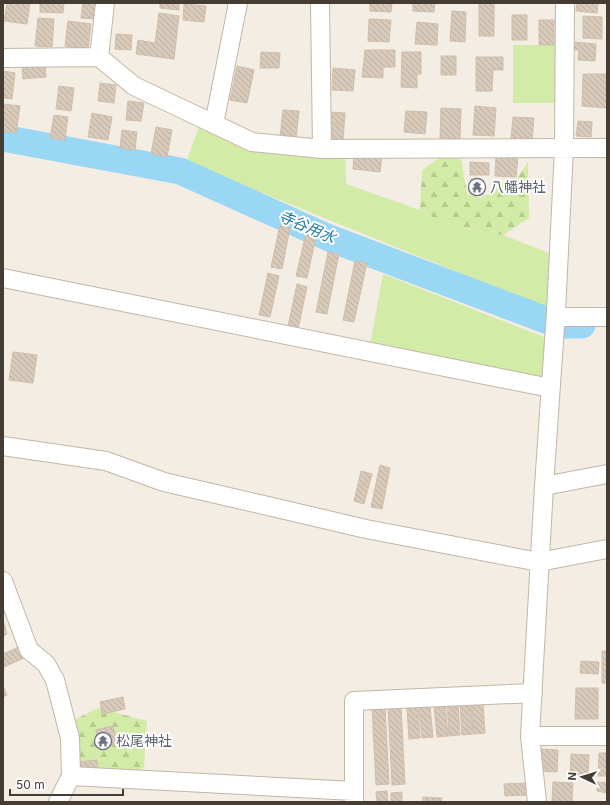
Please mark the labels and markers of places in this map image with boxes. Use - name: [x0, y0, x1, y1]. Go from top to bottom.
- temple icon: 八幡神社: [467, 177, 487, 197]
- place label: 八幡神社: [490, 178, 546, 195]
- temple icon: 松尾神社: [93, 731, 113, 751]
- place label: 松尾神社: [116, 732, 172, 749]

